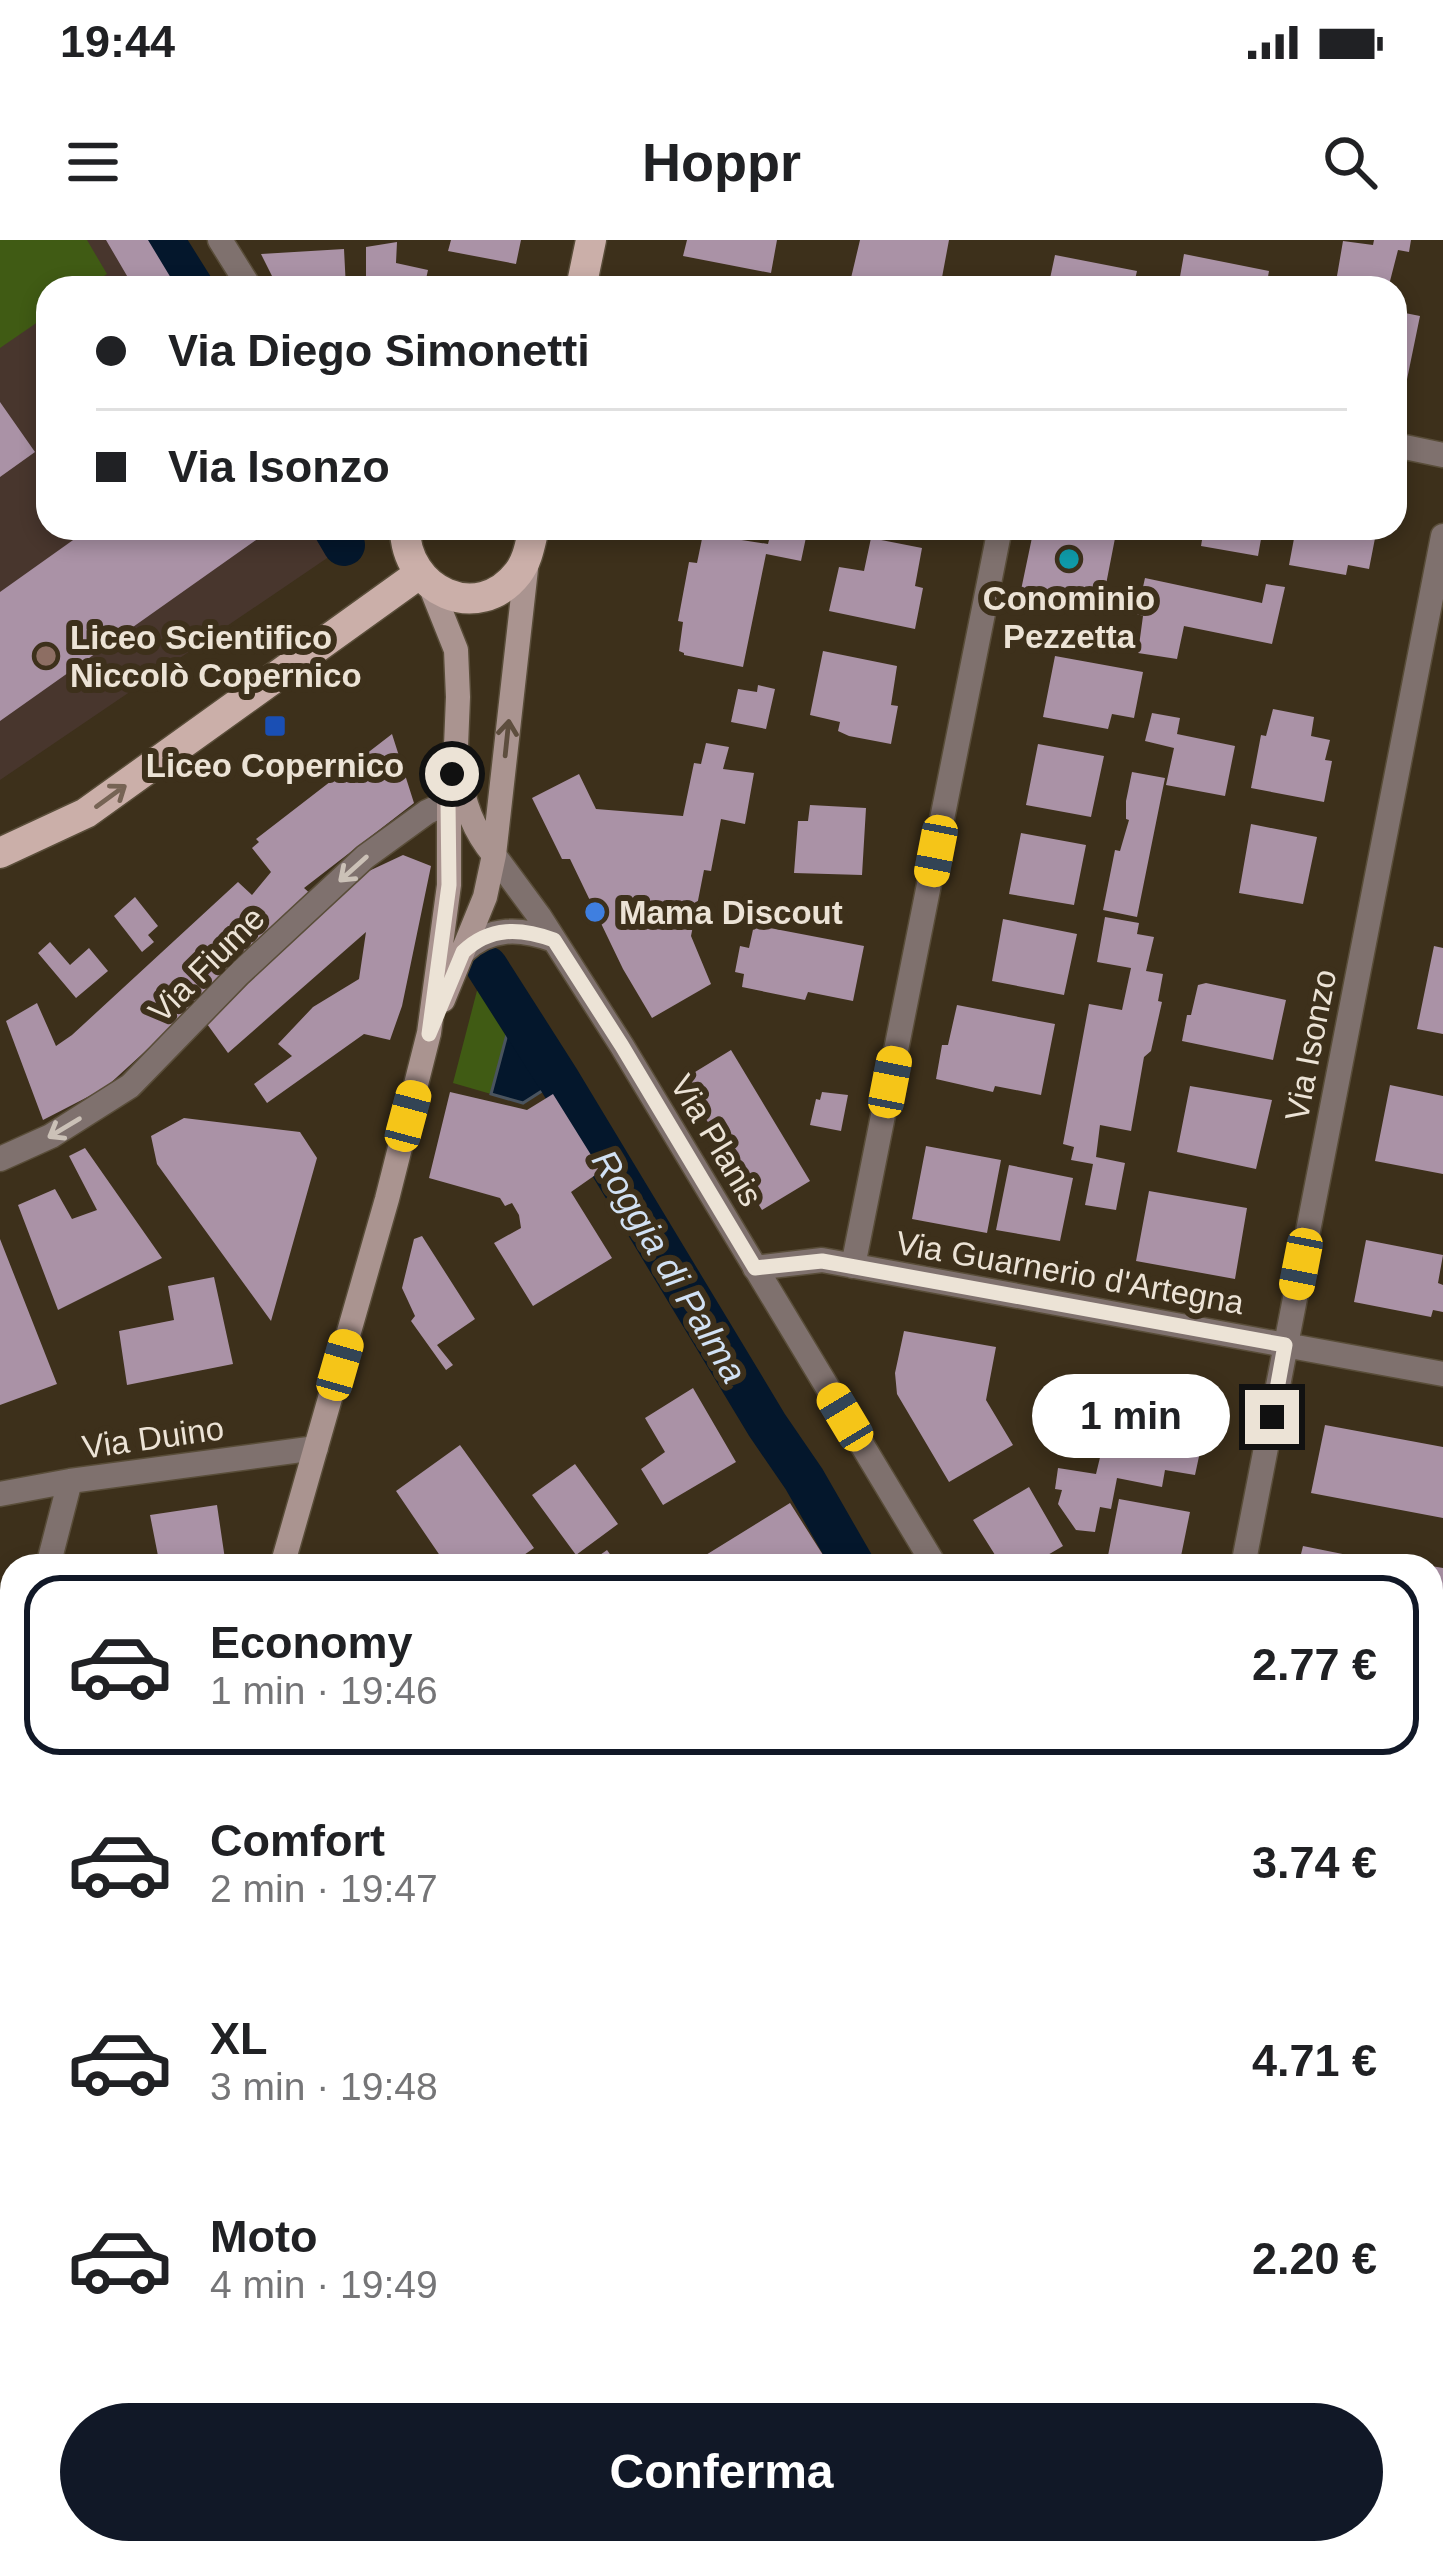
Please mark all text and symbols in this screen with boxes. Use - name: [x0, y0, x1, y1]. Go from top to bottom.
- text: 19:44: [60, 16, 175, 67]
- icon: menu: [60, 129, 126, 195]
- icon: search: [1317, 129, 1383, 195]
- text: Hoppr: [642, 132, 801, 192]
- text: Via Diego Simonetti: [168, 325, 590, 376]
- text: Via Isonzo: [168, 441, 390, 492]
- marker: Conominio Pezzetta: [1056, 546, 1082, 572]
- place label: Conominio Pezzetta: [983, 580, 1155, 655]
- place label: Liceo Scientifico Niccolò Copernico: [70, 619, 362, 694]
- marker: Liceo Scientifico Niccolò Copernico: [33, 643, 59, 669]
- marker: Liceo Copernico: [262, 713, 288, 739]
- one-way arrow: [496, 719, 519, 758]
- place label: Liceo Copernico: [146, 747, 404, 784]
- route start: [425, 747, 479, 801]
- one-way arrow: [94, 783, 127, 809]
- car: [911, 812, 961, 890]
- one-way arrow: [339, 854, 369, 882]
- place label: Mama Discout: [619, 894, 843, 931]
- street label: Via Fiume: [141, 899, 272, 1030]
- marker: Mama Discout: [582, 899, 608, 925]
- street label: Via Isonzo: [1278, 966, 1343, 1124]
- car: [865, 1043, 915, 1121]
- street label: Via Planis: [663, 1068, 770, 1212]
- car: [381, 1077, 435, 1155]
- one-way arrow: [48, 1116, 82, 1140]
- water label: Roggia di Palma: [584, 1142, 755, 1390]
- street label: Via Guarnerio d'Artegna: [893, 1224, 1247, 1321]
- car: [1276, 1225, 1326, 1303]
- car: [313, 1325, 367, 1405]
- callout: 1 min: [1032, 1375, 1230, 1459]
- car: [811, 1377, 879, 1457]
- route end: [1245, 1390, 1299, 1444]
- text: 1 min: [1080, 1394, 1182, 1437]
- street label: Via Duino: [80, 1409, 226, 1466]
- icon: car: [66, 1611, 174, 1719]
- text: Economy: [210, 1617, 413, 1668]
- text: 2.77 €: [1252, 1639, 1377, 1690]
- text: 1 min · 19:46: [210, 1669, 438, 1712]
- icon: car: [66, 1809, 174, 1917]
- text: Comfort: [210, 1815, 385, 1866]
- text: 3.74 €: [1252, 1837, 1377, 1888]
- text: 2 min · 19:47: [210, 1867, 438, 1910]
- icon: car: [66, 2007, 174, 2115]
- text: XL: [210, 2013, 268, 2064]
- text: 4.71 €: [1252, 2035, 1377, 2086]
- text: 3 min · 19:48: [210, 2065, 438, 2108]
- icon: car: [66, 2205, 174, 2313]
- text: Moto: [210, 2211, 317, 2262]
- text: 2.20 €: [1252, 2233, 1377, 2284]
- text: 4 min · 19:49: [210, 2263, 438, 2306]
- button: Conferma: [60, 2403, 1383, 2541]

